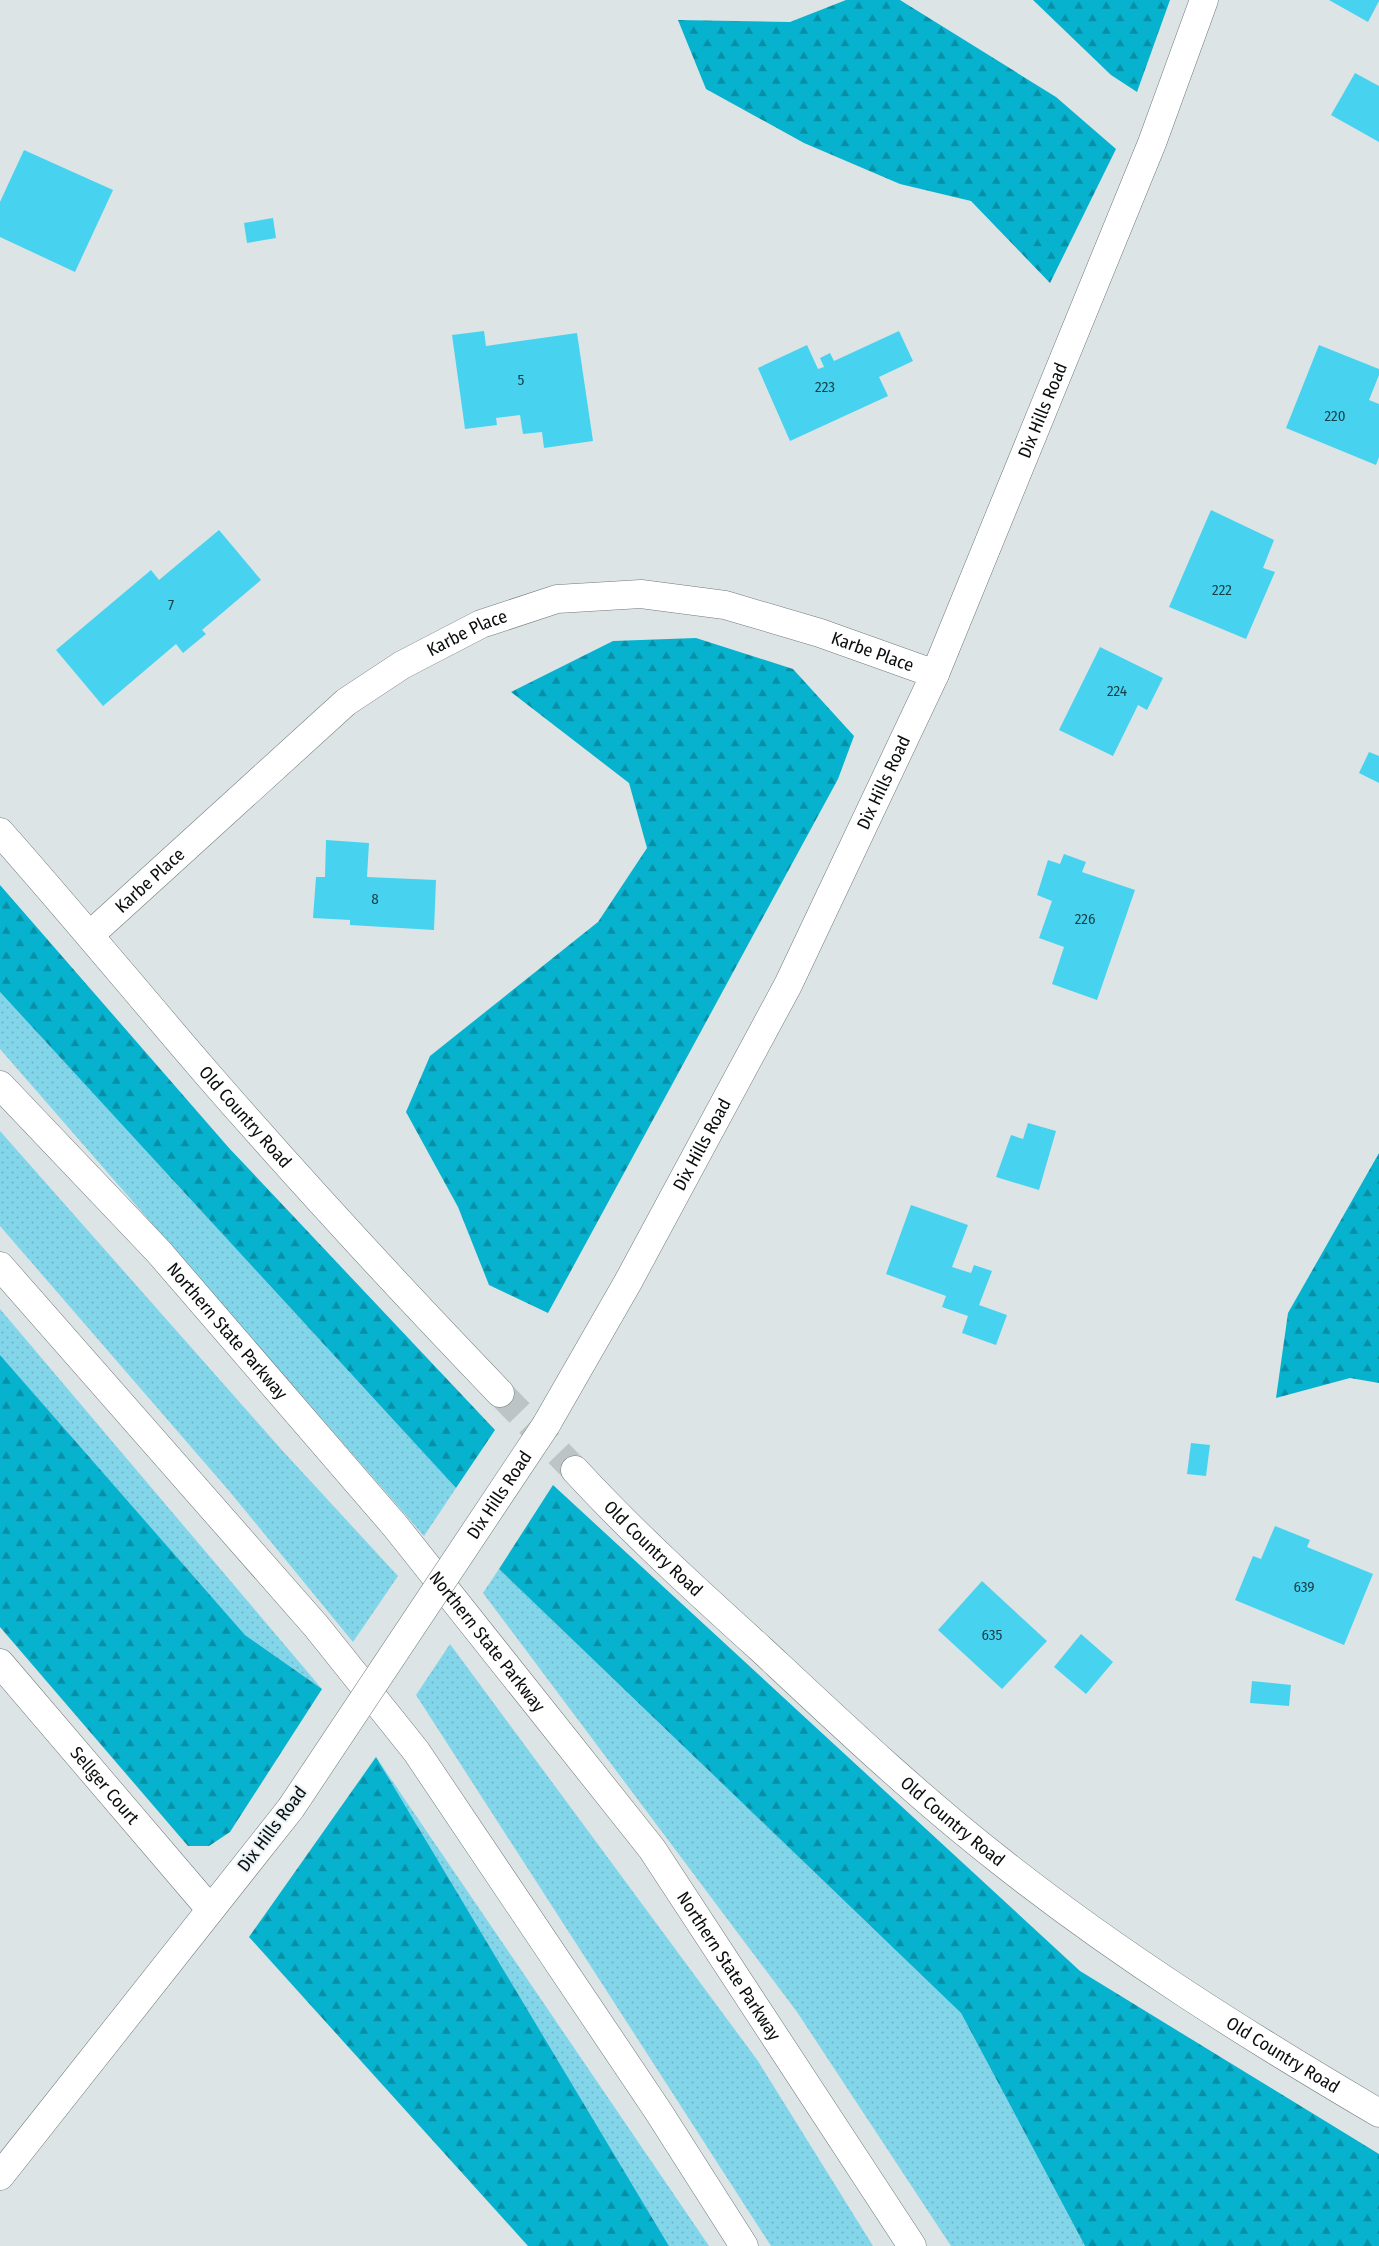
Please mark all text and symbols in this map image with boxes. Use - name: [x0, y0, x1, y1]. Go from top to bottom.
- street label: Dix Hills Road: [1013, 359, 1072, 461]
- house number: 5: [518, 371, 525, 389]
- house number: 223: [815, 378, 835, 396]
- house number: 220: [1324, 407, 1346, 425]
- house number: 222: [1212, 581, 1232, 599]
- house number: 7: [168, 596, 174, 614]
- street label: Karbe Place: [423, 605, 510, 661]
- street label: Karbe Place: [828, 627, 917, 677]
- house number: 224: [1107, 682, 1127, 700]
- street label: Dix Hills Road: [852, 732, 915, 833]
- street label: Karbe Place: [111, 843, 189, 918]
- house number: 8: [371, 890, 379, 908]
- house number: 226: [1075, 910, 1095, 928]
- street label: Old Country Road: [194, 1061, 296, 1173]
- street label: Dix Hills Road: [668, 1095, 736, 1194]
- street label: Northern State Parkway: [162, 1258, 292, 1404]
- street label: Dix Hills Road: [462, 1447, 537, 1543]
- street label: Old Country Road: [599, 1496, 707, 1601]
- street label: Northern State Parkway: [425, 1567, 550, 1716]
- house number: 639: [1293, 1578, 1315, 1596]
- house number: 635: [982, 1626, 1003, 1644]
- street label: Sellger Court: [65, 1742, 144, 1829]
- street label: Old Country Road: [896, 1772, 1009, 1871]
- street label: Dix Hills Road: [233, 1782, 311, 1876]
- street label: Northern State Parkway: [672, 1888, 785, 2045]
- street label: Old Country Road: [1222, 2012, 1343, 2098]

